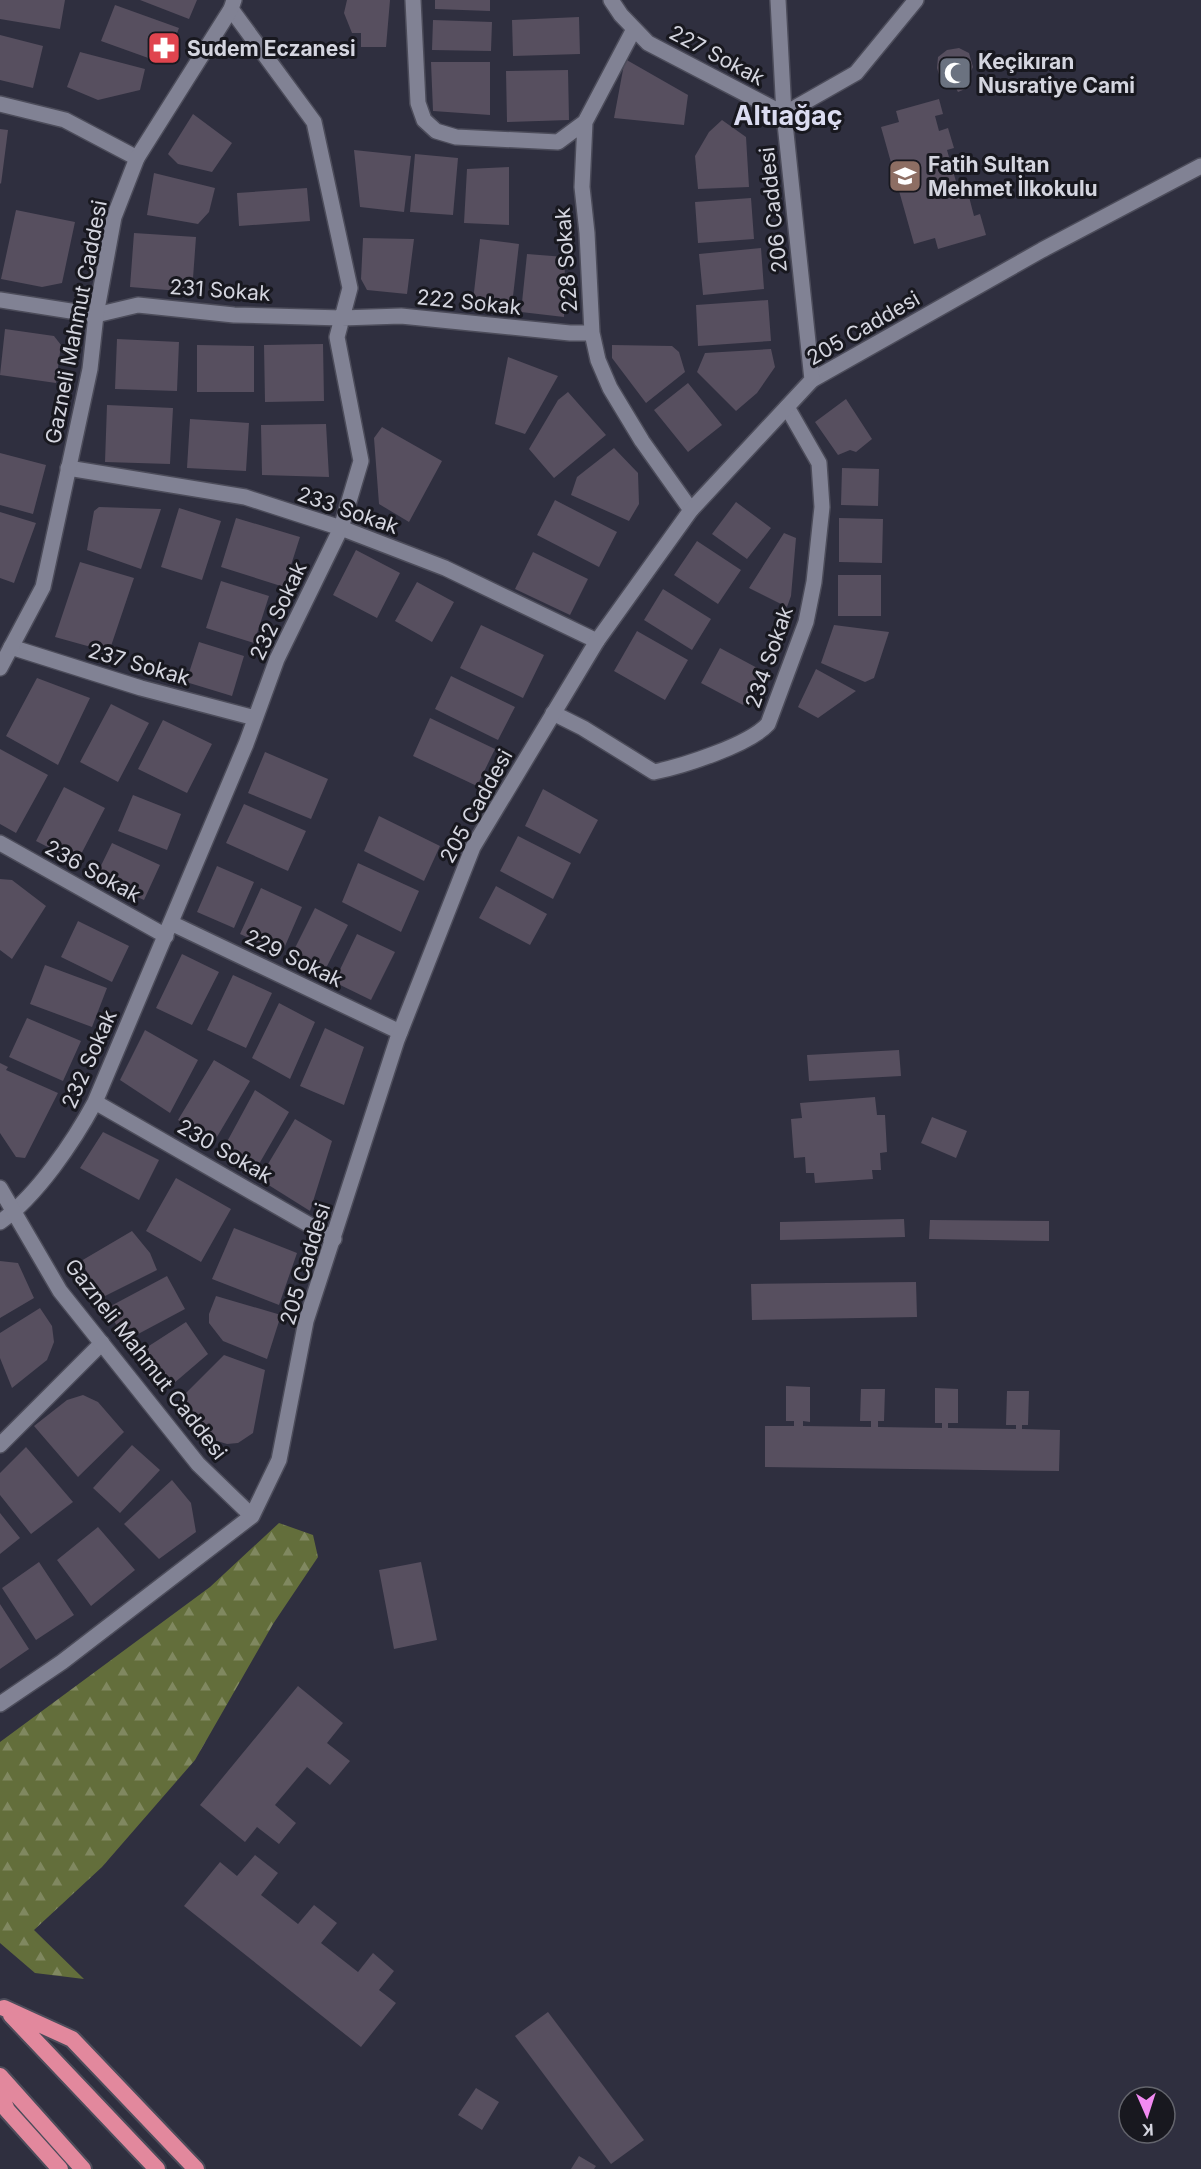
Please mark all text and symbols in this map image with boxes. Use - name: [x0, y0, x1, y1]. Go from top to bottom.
- street label: 227 Sokak: [665, 19, 769, 91]
- pharmacy icon: Sudem Eczanesi: [146, 30, 182, 66]
- place label: Sudem Eczanesi: [187, 36, 356, 61]
- place label: Keçikıran Nusratiye Cami: [978, 49, 1135, 98]
- mosque icon: Keçikıran Nusratiye Cami: [937, 55, 973, 91]
- district label: Altıağaç: [733, 99, 843, 132]
- street label: 206 Caddesi: [754, 146, 792, 274]
- place label: Fatih Sultan Mehmet İlkokulu: [928, 152, 1098, 201]
- school or university icon: Fatih Sultan Mehmet İlkokulu: [887, 158, 923, 194]
- street label: Gazneli Mahmut Caddesi: [40, 198, 112, 446]
- street label: 228 Sokak: [550, 206, 582, 313]
- street label: 231 Sokak: [169, 274, 272, 306]
- street label: 222 Sokak: [415, 284, 523, 320]
- street label: 205 Caddesi: [802, 286, 924, 370]
- street label: 233 Sokak: [294, 481, 402, 539]
- street label: 232 Sokak: [244, 558, 312, 664]
- street label: 234 Sokak: [740, 602, 798, 711]
- street label: 237 Sokak: [85, 638, 193, 691]
- street label: 205 Caddesi: [435, 745, 517, 867]
- street label: 236 Sokak: [41, 834, 146, 908]
- street label: 229 Sokak: [241, 924, 347, 993]
- street label: 232 Sokak: [56, 1005, 122, 1112]
- street label: 230 Sokak: [173, 1114, 277, 1189]
- street label: 205 Caddesi: [275, 1200, 335, 1328]
- street label: Gazneli Mahmut Caddesi: [60, 1254, 232, 1464]
- north arrow: [1117, 2085, 1177, 2145]
- text: K: [1141, 2120, 1154, 2140]

